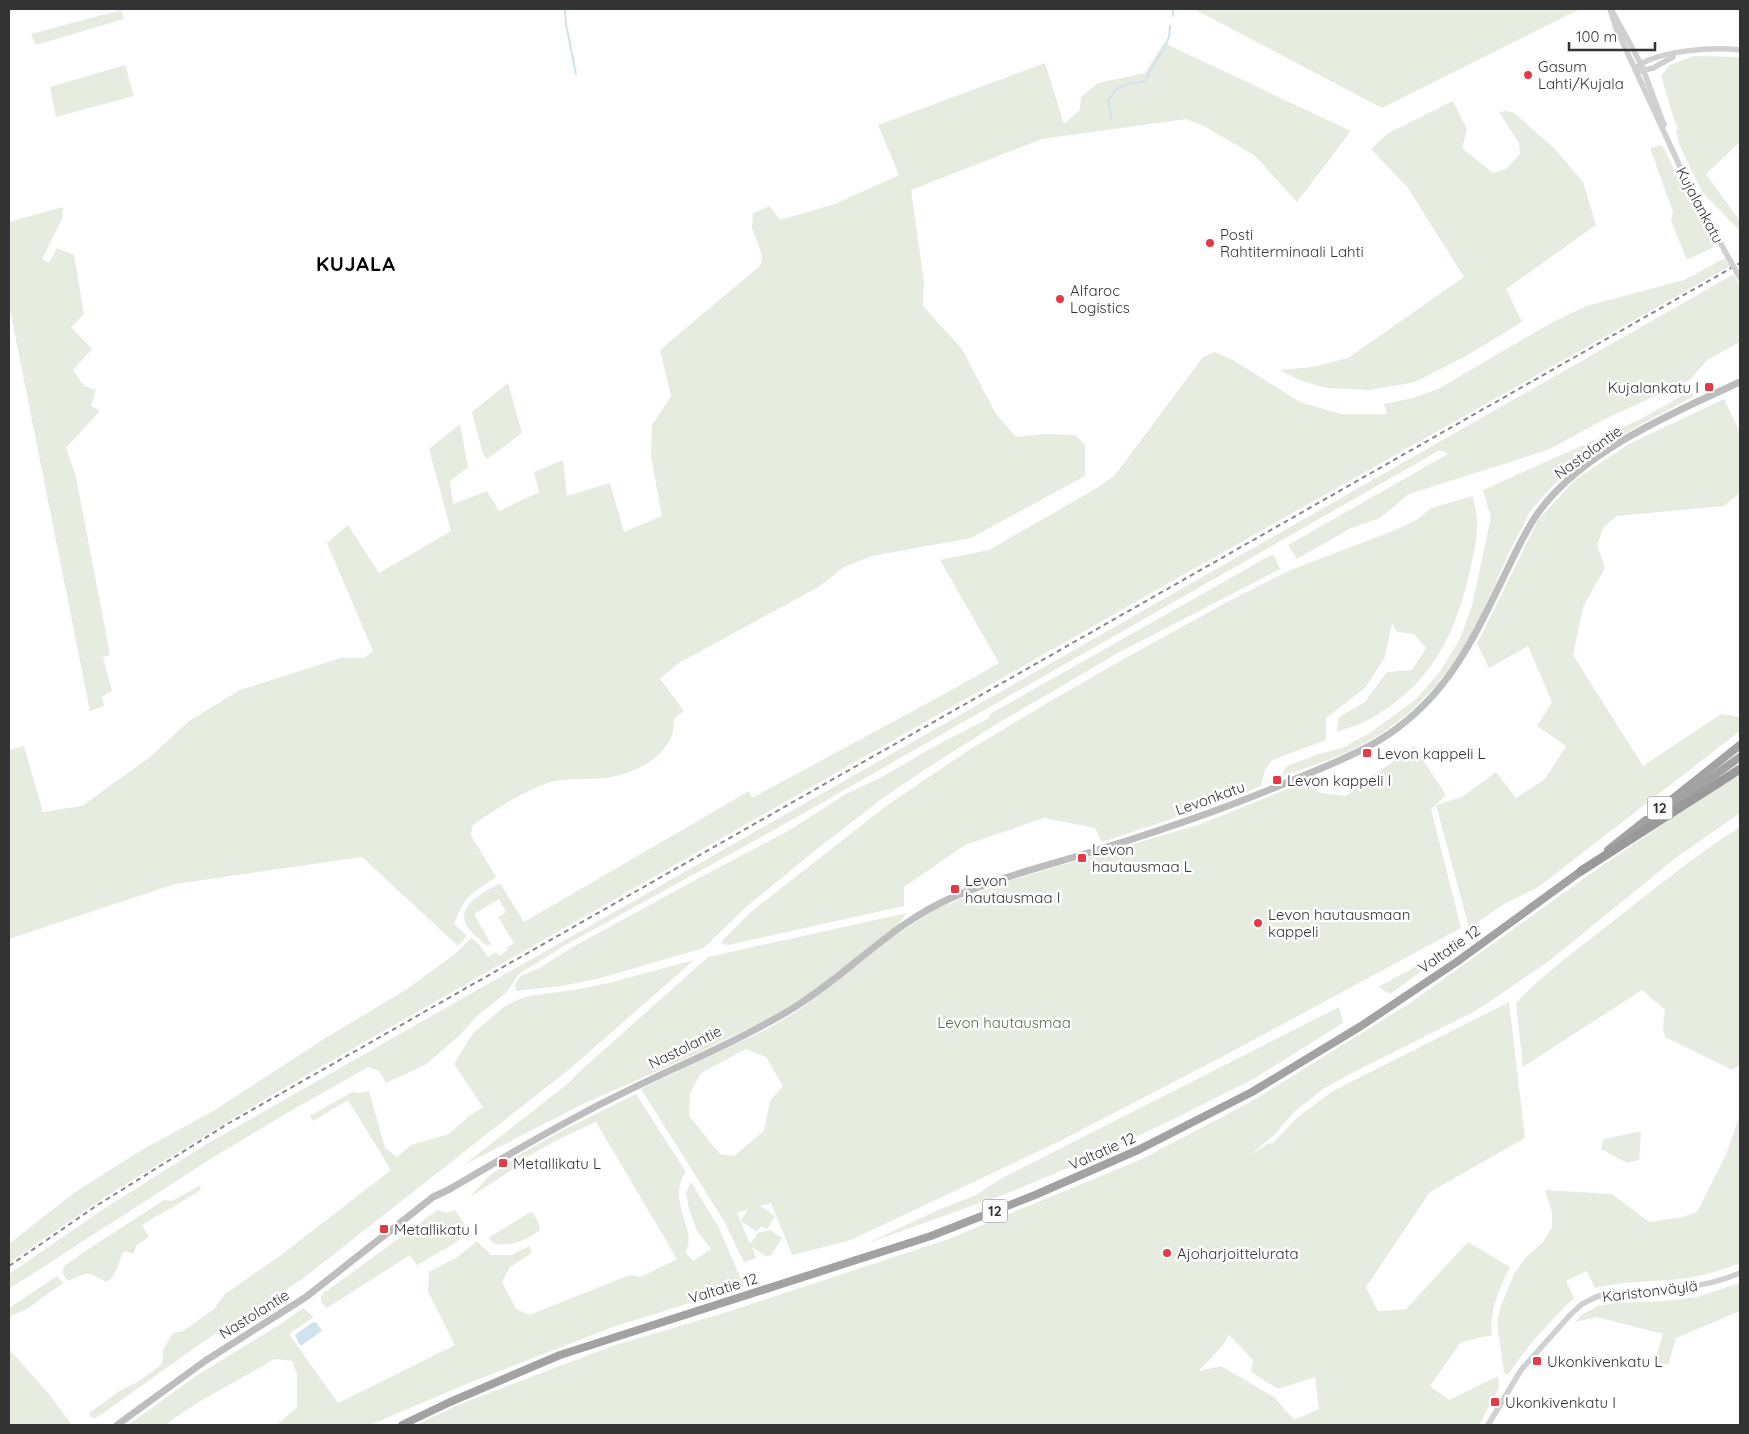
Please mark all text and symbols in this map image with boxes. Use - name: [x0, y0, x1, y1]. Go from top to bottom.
- scale bar: [1569, 20, 1655, 52]
- text: 100 m: [1576, 27, 1617, 46]
- place label: Gasum Lahti/Kujala: [1538, 57, 1624, 93]
- marker: Gasum Lahti/Kujala: [1522, 69, 1534, 81]
- street label: Kujalankatu: [1672, 164, 1728, 246]
- place label: Posti Rahtiterminaali Lahti: [1220, 225, 1364, 261]
- marker: Posti Rahtiterminaali Lahti: [1204, 237, 1216, 249]
- district label: KUJALA: [316, 251, 396, 276]
- place label: Alfaroc Logistics: [1070, 281, 1130, 317]
- marker: Alfaroc Logistics: [1054, 293, 1066, 305]
- place label: Kujalankatu I: [1608, 378, 1699, 397]
- marker: Kujalankatu I: [1703, 381, 1715, 393]
- street label: Nastolantie: [1550, 421, 1626, 483]
- place label: Levon kappeli L: [1377, 744, 1486, 763]
- marker: Levon kappeli L: [1361, 747, 1373, 759]
- place label: Levon kappeli I: [1287, 771, 1391, 790]
- marker: Levon kappeli I: [1271, 774, 1283, 786]
- street label: Levonkatu: [1173, 777, 1247, 819]
- road number: 12: [1648, 796, 1672, 820]
- place label: Levon hautausmaa L: [1092, 840, 1192, 876]
- marker: Levon hautausmaa L: [1076, 852, 1088, 864]
- place label: Levon hautausmaa I: [965, 871, 1060, 907]
- marker: Levon hautausmaa I: [949, 883, 961, 895]
- place label: Levon hautausmaan kappeli: [1268, 905, 1410, 941]
- marker: Levon hautausmaan kappeli: [1252, 917, 1264, 929]
- street label: Valtatie 12: [1414, 921, 1484, 977]
- park label: Levon hautausmaa: [937, 1013, 1071, 1032]
- street label: Nastolantie: [645, 1021, 725, 1073]
- street label: Valtatie 12: [1066, 1128, 1138, 1174]
- place label: Metallikatu L: [513, 1154, 601, 1173]
- marker: Metallikatu L: [497, 1157, 509, 1169]
- road number: 12: [982, 1200, 1008, 1222]
- place label: Metallikatu I: [394, 1220, 478, 1239]
- marker: Metallikatu I: [378, 1223, 390, 1235]
- place label: Ajoharjoittelurata: [1177, 1244, 1299, 1263]
- marker: Ajoharjoittelurata: [1161, 1247, 1173, 1259]
- street label: Valtatie 12: [686, 1269, 760, 1307]
- street label: Karistonväylä: [1601, 1276, 1699, 1306]
- street label: Nastolantie: [215, 1285, 293, 1343]
- place label: Ukonkivenkatu L: [1547, 1352, 1662, 1371]
- marker: Ukonkivenkatu L: [1531, 1355, 1543, 1367]
- place label: Ukonkivenkatu I: [1505, 1393, 1616, 1412]
- marker: Ukonkivenkatu I: [1489, 1396, 1501, 1408]

